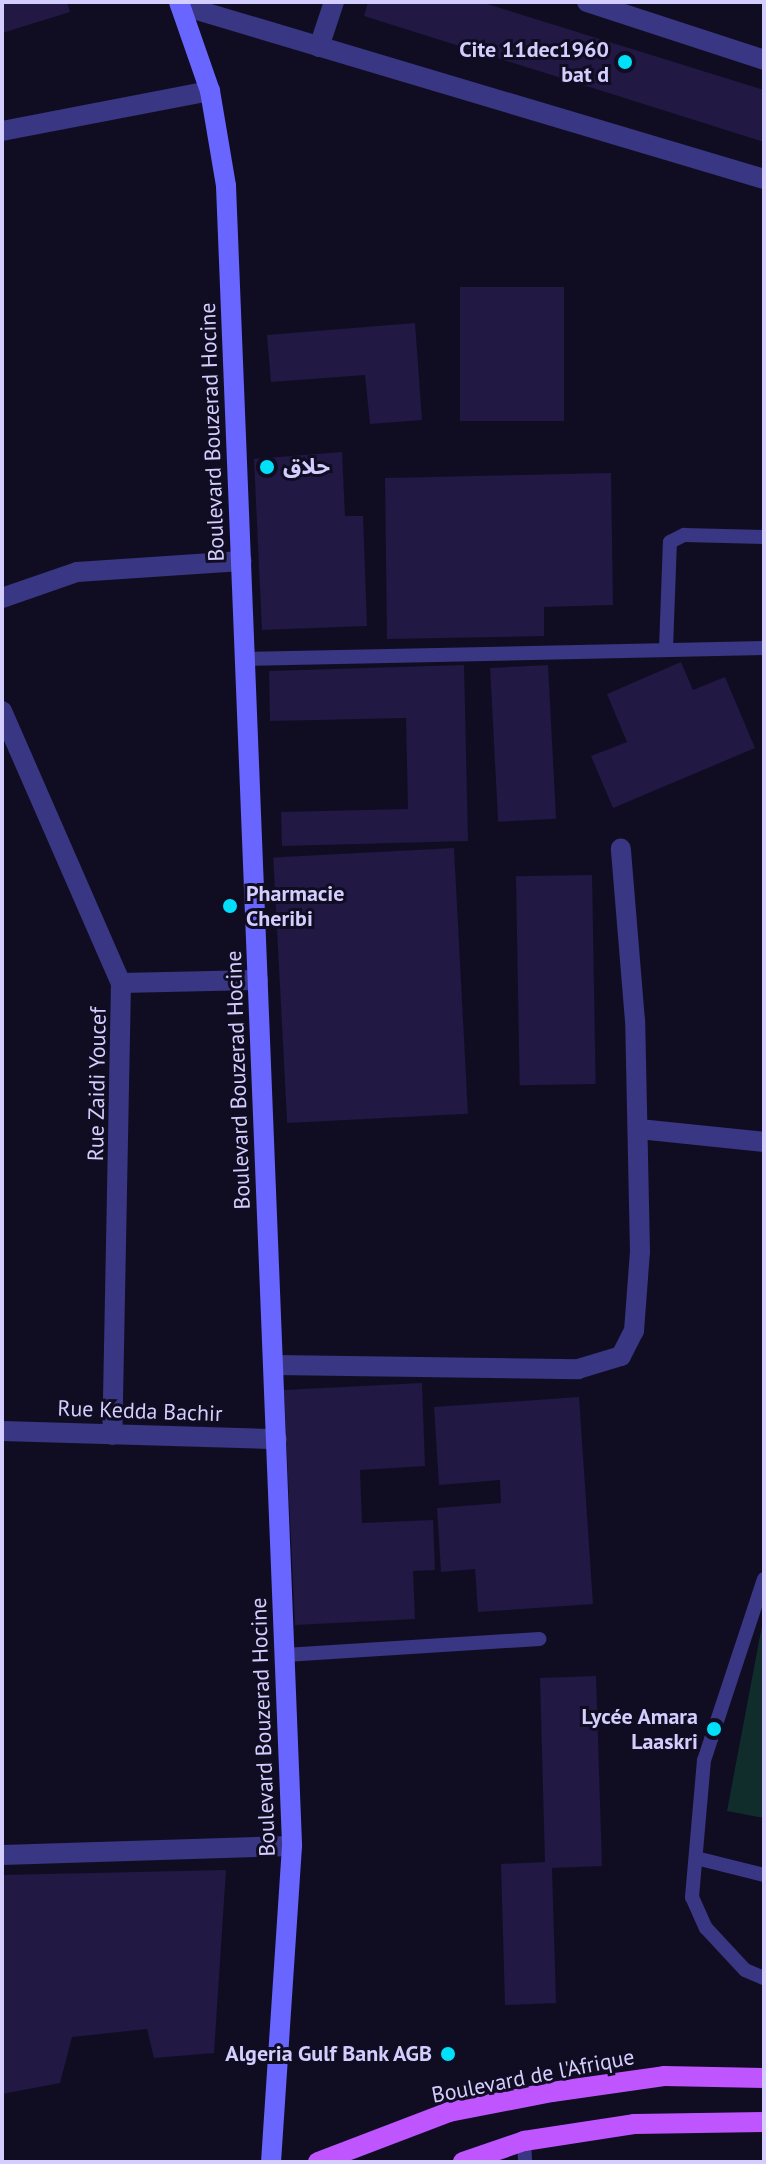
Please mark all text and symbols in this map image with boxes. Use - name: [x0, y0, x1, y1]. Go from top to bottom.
- place label: Cite 11dec1960 bat d: [459, 36, 609, 88]
- marker: Cite 11dec1960 bat d: [616, 53, 634, 71]
- street label: Boulevard Bouzerad Hocine: [194, 302, 230, 562]
- place label: حلاق: [283, 454, 330, 480]
- marker: حلاق: [258, 458, 276, 476]
- place label: Pharmacie Cheribi: [246, 880, 344, 932]
- marker: Pharmacie Cheribi: [221, 897, 239, 915]
- street label: Boulevard Bouzerad Hocine: [220, 950, 256, 1210]
- street label: Rue Zaidi Youcef: [82, 1006, 112, 1162]
- street label: Rue Kedda Bachir: [57, 1395, 223, 1427]
- street label: Boulevard Bouzerad Hocine: [245, 1597, 281, 1857]
- place label: Lycée Amara Laaskri: [581, 1703, 698, 1754]
- marker: Lycée Amara Laaskri: [705, 1720, 723, 1738]
- place label: Algeria Gulf Bank AGB: [224, 2041, 432, 2067]
- street label: Boulevard de l'Afrique: [429, 2043, 637, 2109]
- marker: Algeria Gulf Bank AGB: [439, 2045, 457, 2063]

